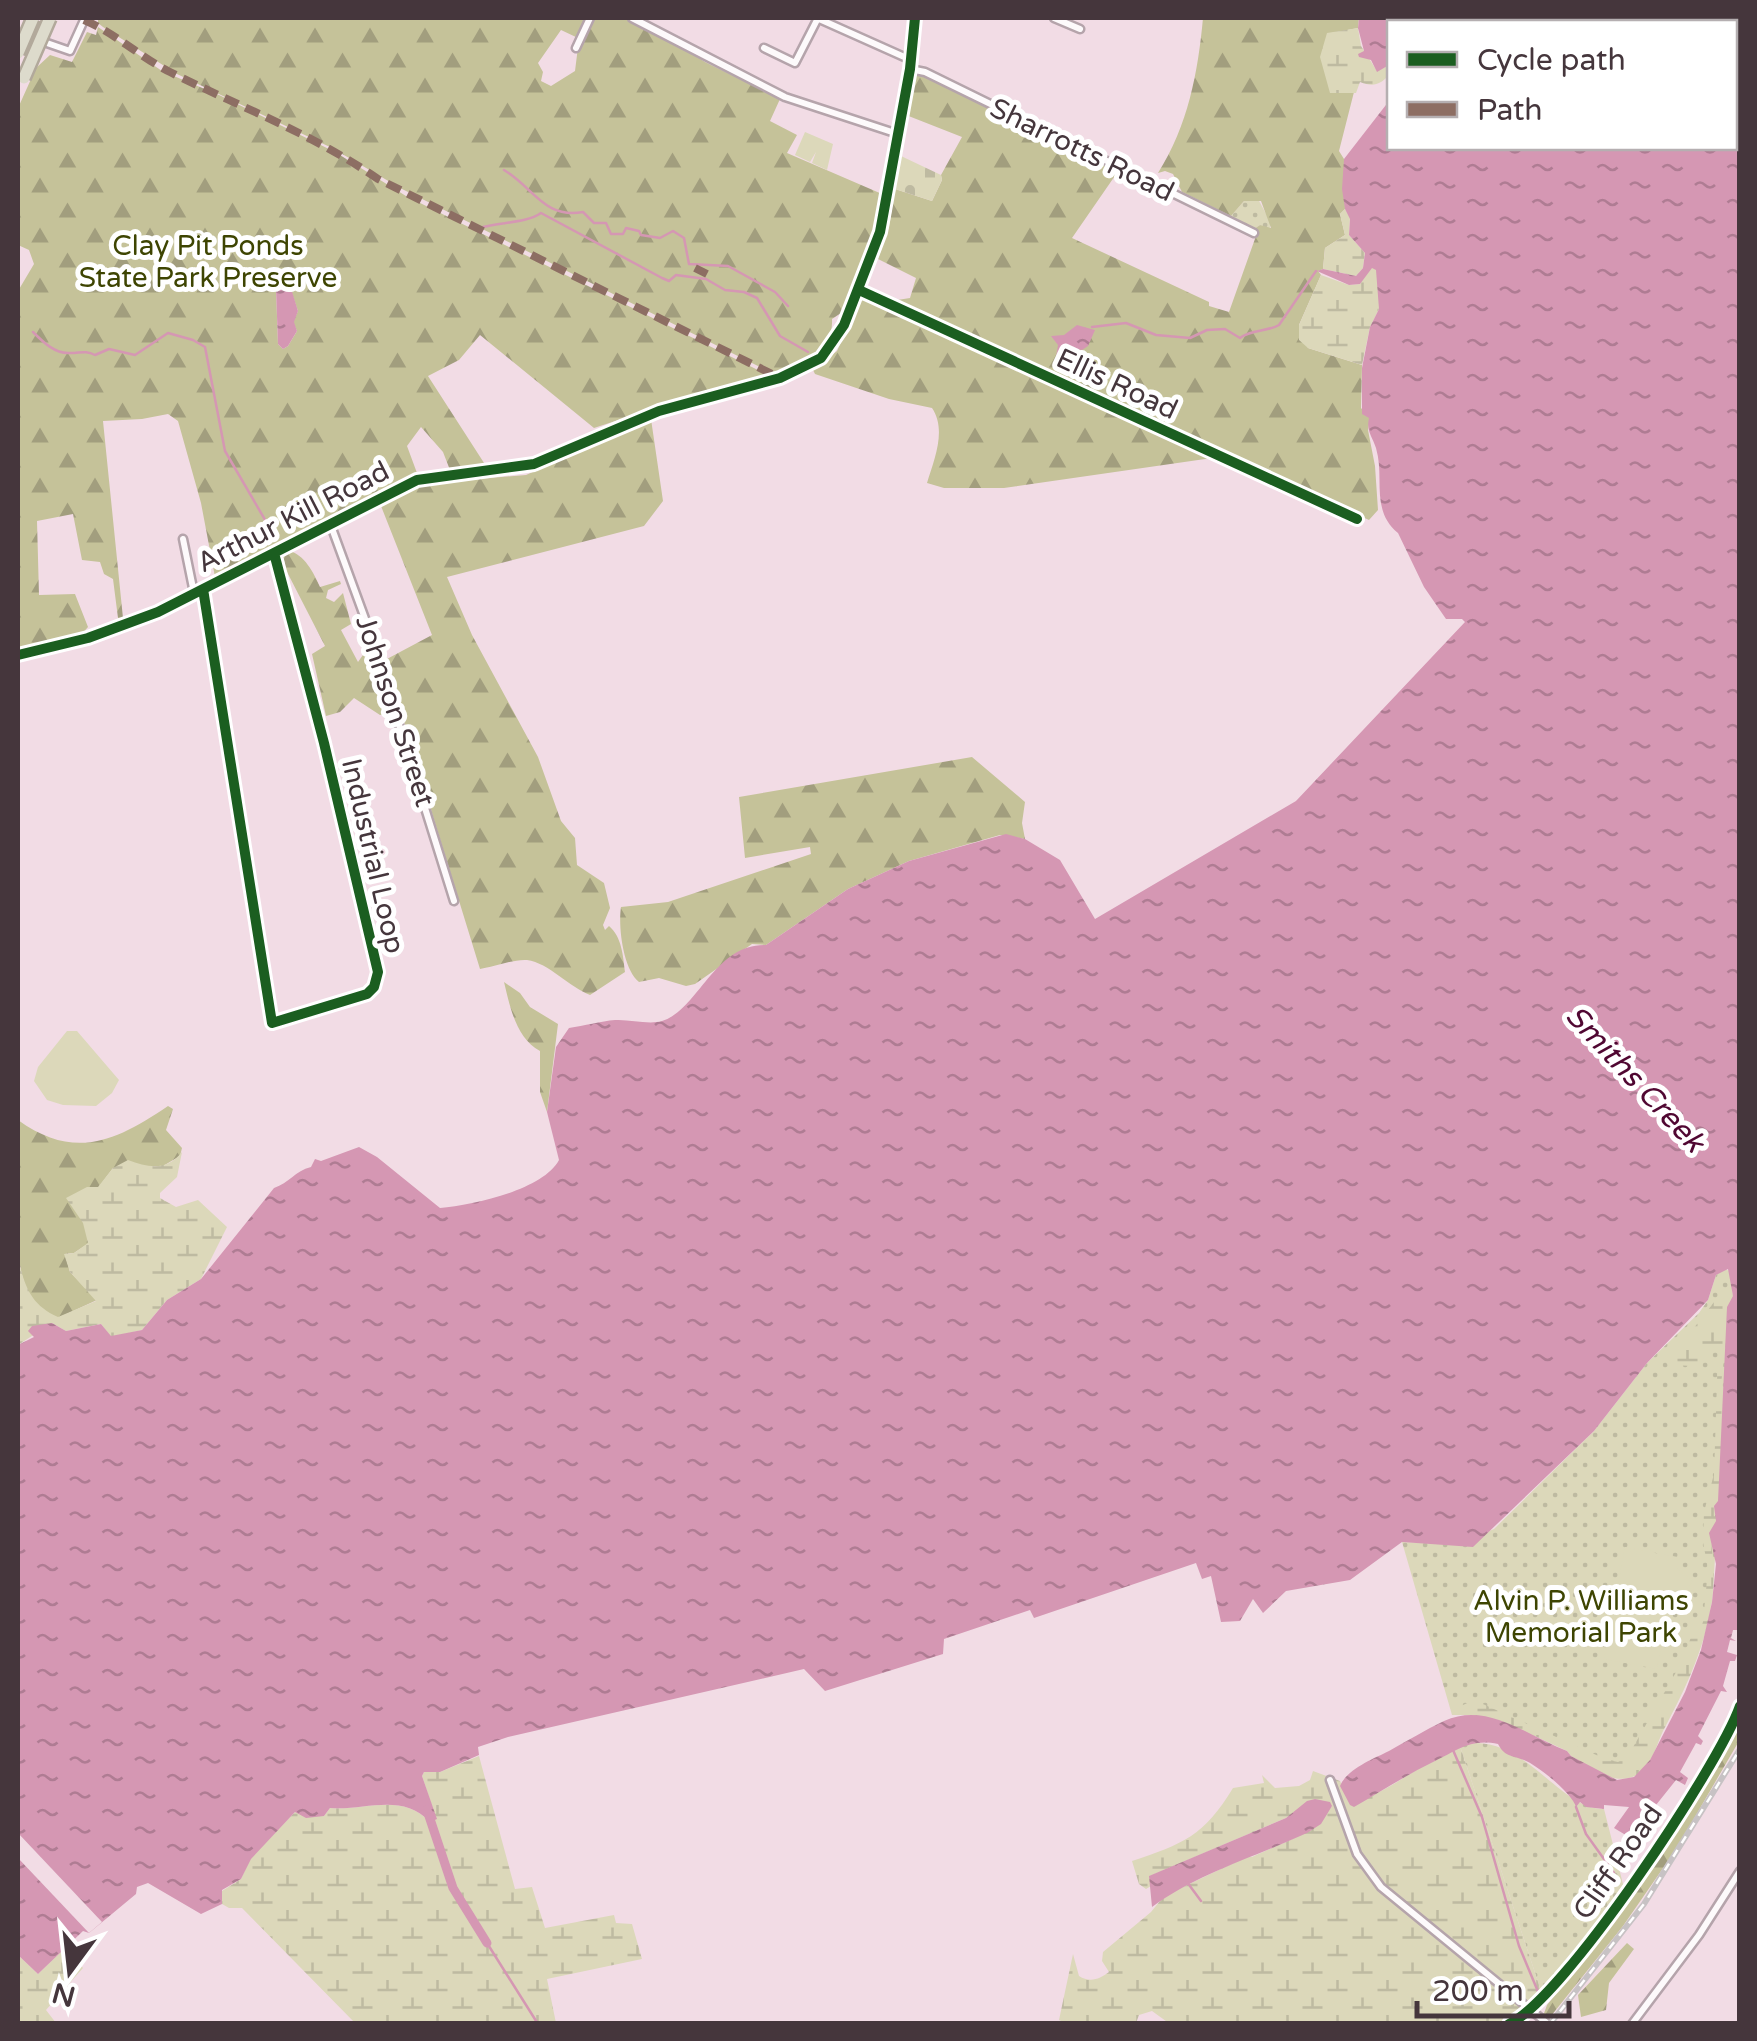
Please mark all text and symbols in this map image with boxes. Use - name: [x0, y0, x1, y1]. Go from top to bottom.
- legend: [1387, 20, 1737, 150]
- text: Cycle path: [1477, 42, 1626, 79]
- street label: Sharrotts Road: [985, 91, 1179, 209]
- text: Path: [1477, 92, 1543, 129]
- park label: Clay Pit Ponds State Park Preserve: [79, 229, 337, 295]
- street label: Ellis Road: [1051, 341, 1183, 427]
- street label: Arthur Kill Road: [191, 454, 395, 580]
- street label: Johnson Street: [348, 611, 442, 811]
- street label: Industrial Loop: [334, 755, 412, 957]
- water label: Smiths Creek: [1558, 998, 1714, 1162]
- park label: Alvin P. Williams Memorial Park: [1473, 1584, 1689, 1650]
- street label: Cliff Road: [1566, 1798, 1670, 1926]
- north arrow: [20, 1921, 120, 2021]
- scale bar: [1417, 1956, 1570, 2018]
- text: 200 m: [1432, 1973, 1524, 2010]
- text: N: [49, 1975, 79, 2014]

